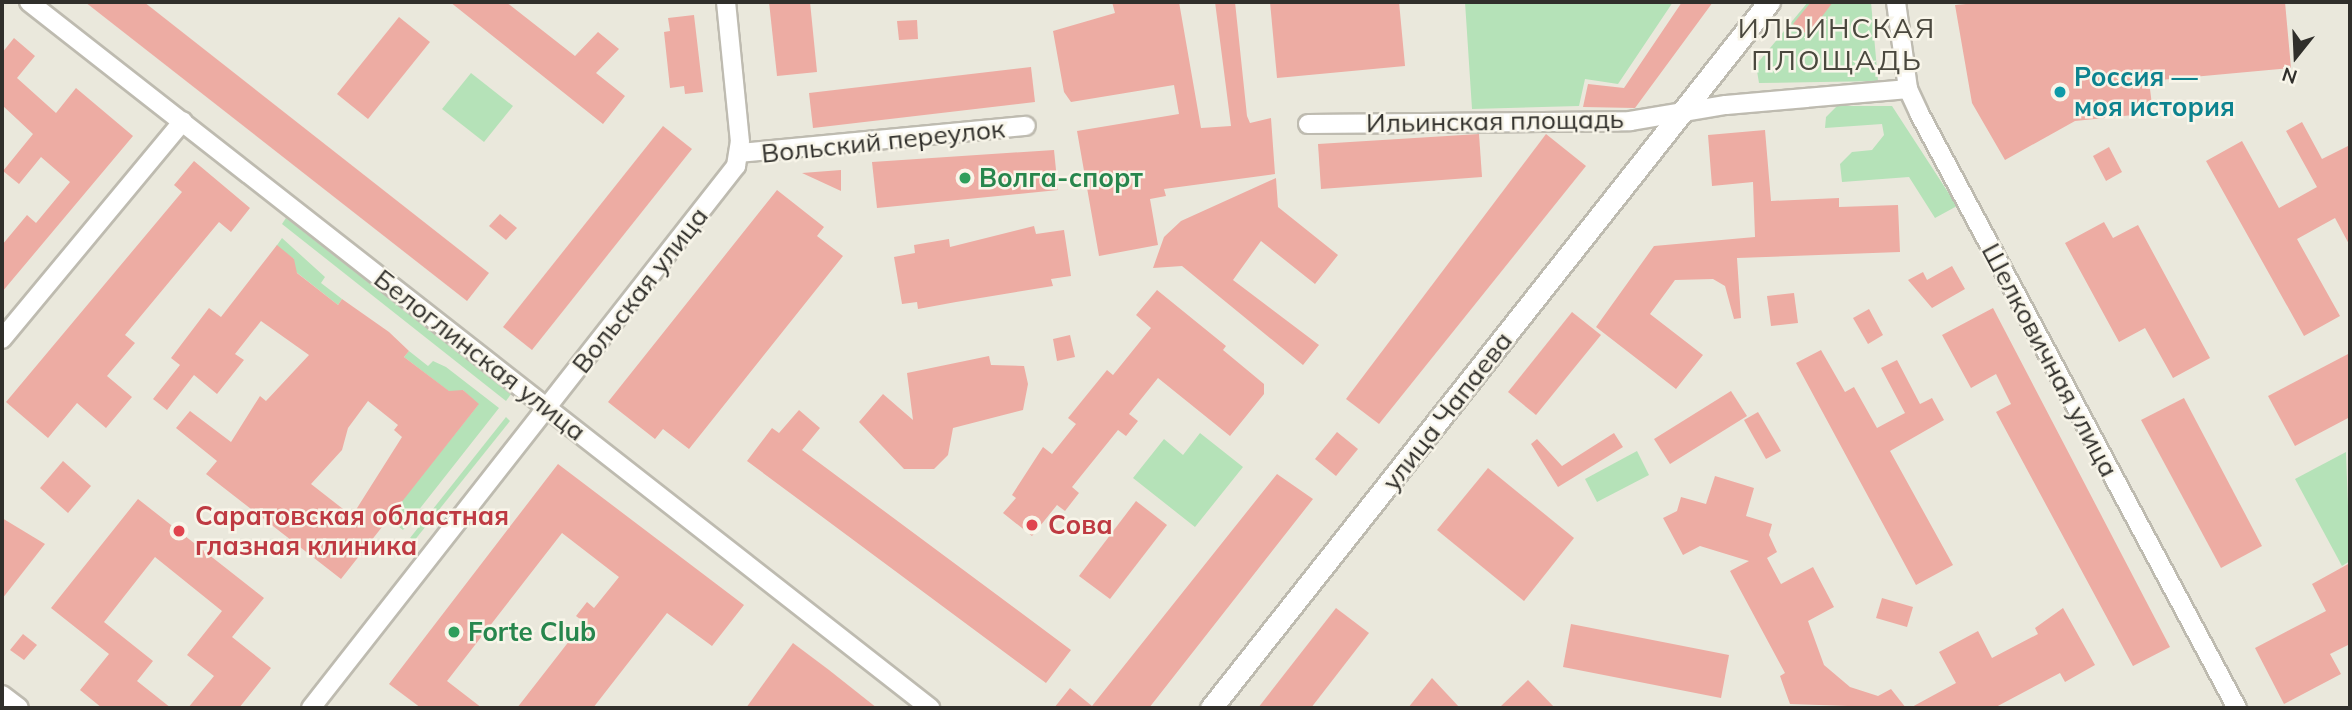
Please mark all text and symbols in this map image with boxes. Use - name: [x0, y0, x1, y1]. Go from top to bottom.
- district label: ИЛЬИНСКАЯ ПЛОЩАДЬ: [1739, 11, 1935, 77]
- north arrow: [2261, 21, 2331, 91]
- place label: Россия — моя история: [2074, 61, 2235, 122]
- text: N: [2279, 62, 2300, 90]
- marker: Россия — моя история: [2052, 84, 2068, 100]
- street label: Ильинская площадь: [1366, 103, 1624, 139]
- street label: Вольский переулок: [760, 113, 1006, 169]
- place label: Волга-спорт: [979, 162, 1143, 194]
- marker: Волга-спорт: [957, 170, 973, 186]
- street label: Вольская улица: [566, 201, 714, 379]
- street label: Шелковичная улица: [1975, 238, 2125, 482]
- street label: Белоглинская улица: [368, 263, 592, 447]
- street label: улица Чапаева: [1375, 326, 1519, 496]
- place label: Саратовская областная глазная клиника: [195, 500, 509, 562]
- place label: Сова: [1048, 509, 1113, 541]
- marker: Сова: [1022, 515, 1042, 535]
- marker: Саратовская областная глазная клиника: [169, 521, 189, 541]
- place label: Forte Club: [468, 616, 596, 648]
- marker: Forte Club: [446, 624, 462, 640]

